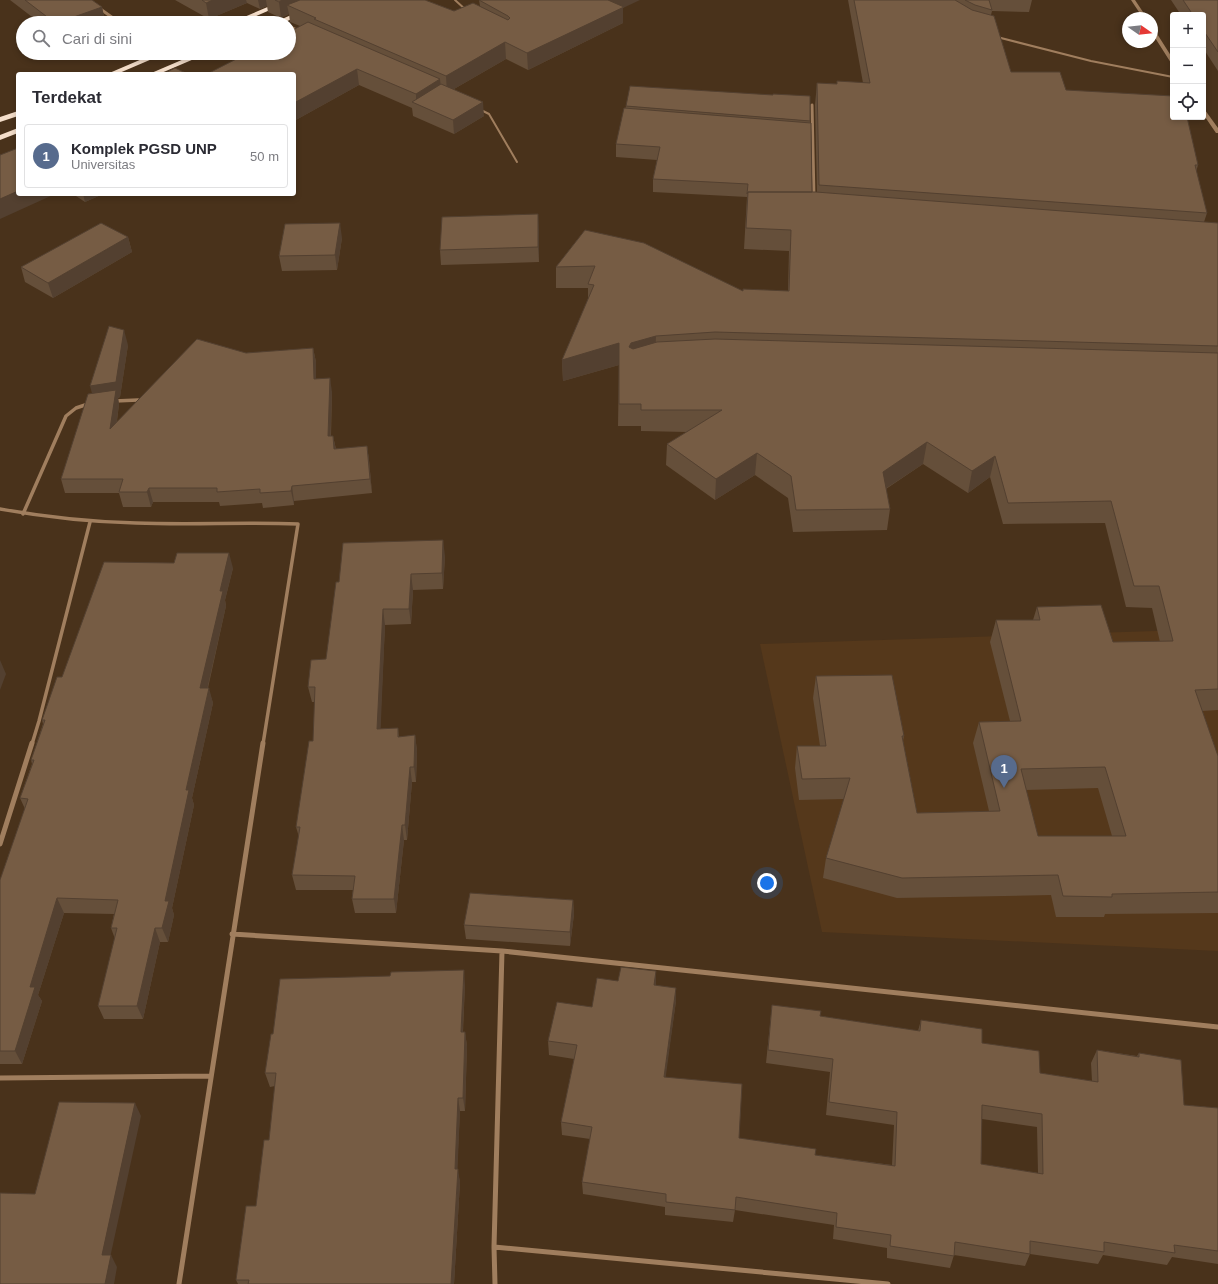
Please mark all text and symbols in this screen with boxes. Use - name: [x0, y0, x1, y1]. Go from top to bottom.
- north arrow: [1122, 12, 1158, 48]
- map controls: [1170, 12, 1206, 120]
- button: +: [1170, 12, 1206, 48]
- search box: [16, 16, 296, 60]
- icon: search: [30, 27, 52, 49]
- text: Cari di sini: [62, 30, 132, 47]
- button: −: [1170, 48, 1206, 84]
- button: locate: [1170, 84, 1206, 120]
- text: Terdekat: [32, 88, 102, 107]
- text: Komplek PGSD UNP: [71, 140, 217, 157]
- text: 1: [42, 149, 50, 164]
- text: 50 m: [250, 149, 279, 164]
- text: Universitas: [71, 157, 135, 172]
- pin: 1: [991, 755, 1017, 788]
- your location: [757, 873, 777, 893]

